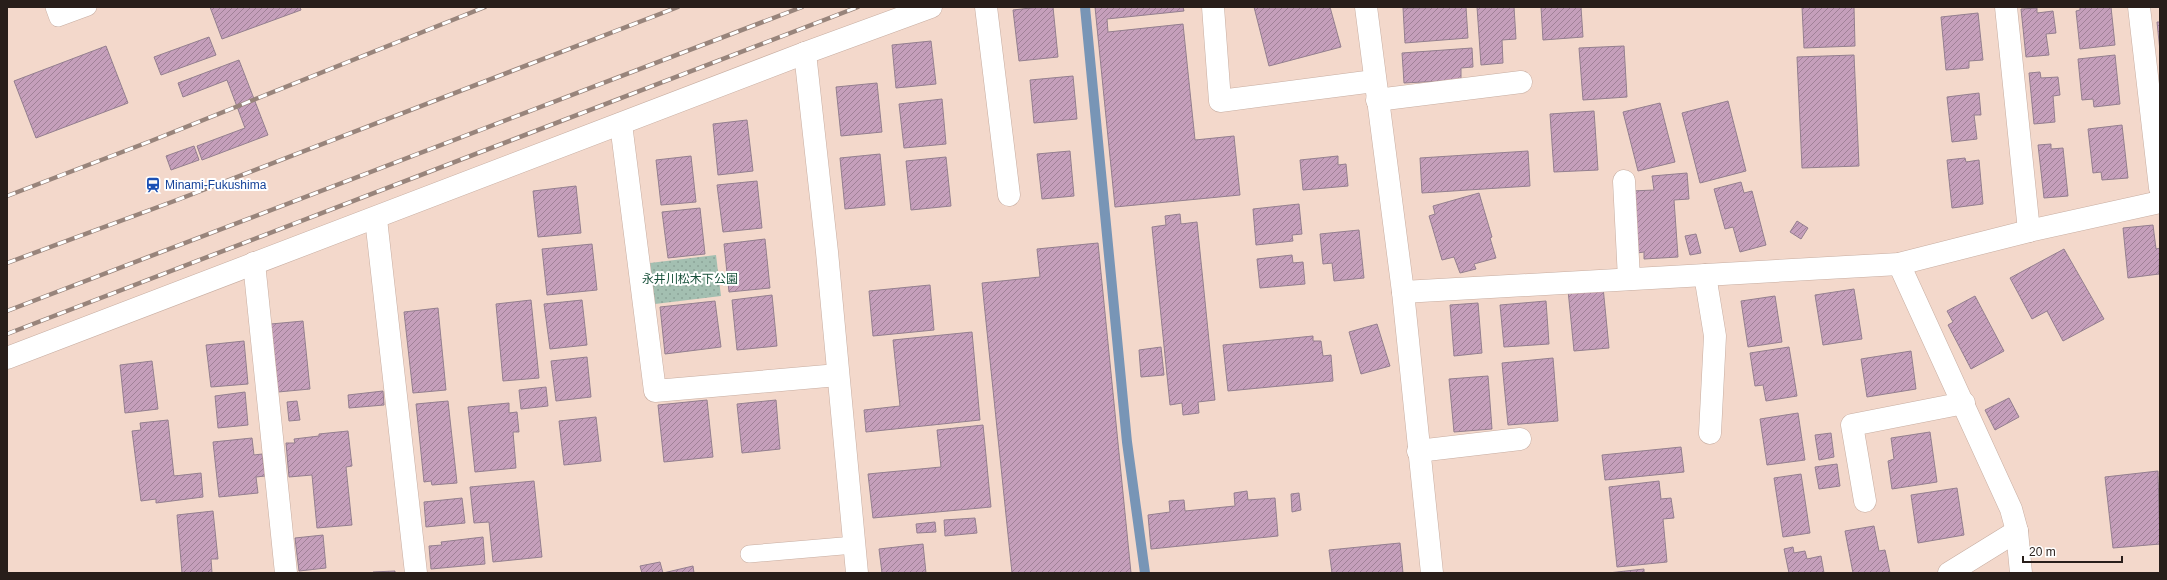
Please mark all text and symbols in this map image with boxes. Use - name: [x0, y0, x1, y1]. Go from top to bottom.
- station icon: Minami-Fukushima: [144, 176, 162, 194]
- place label: Minami-Fukushima: [165, 178, 267, 192]
- park label: 永井川松木下公園: [642, 272, 738, 286]
- scale bar: [2023, 538, 2122, 564]
- text: 20 m: [2029, 545, 2056, 559]

